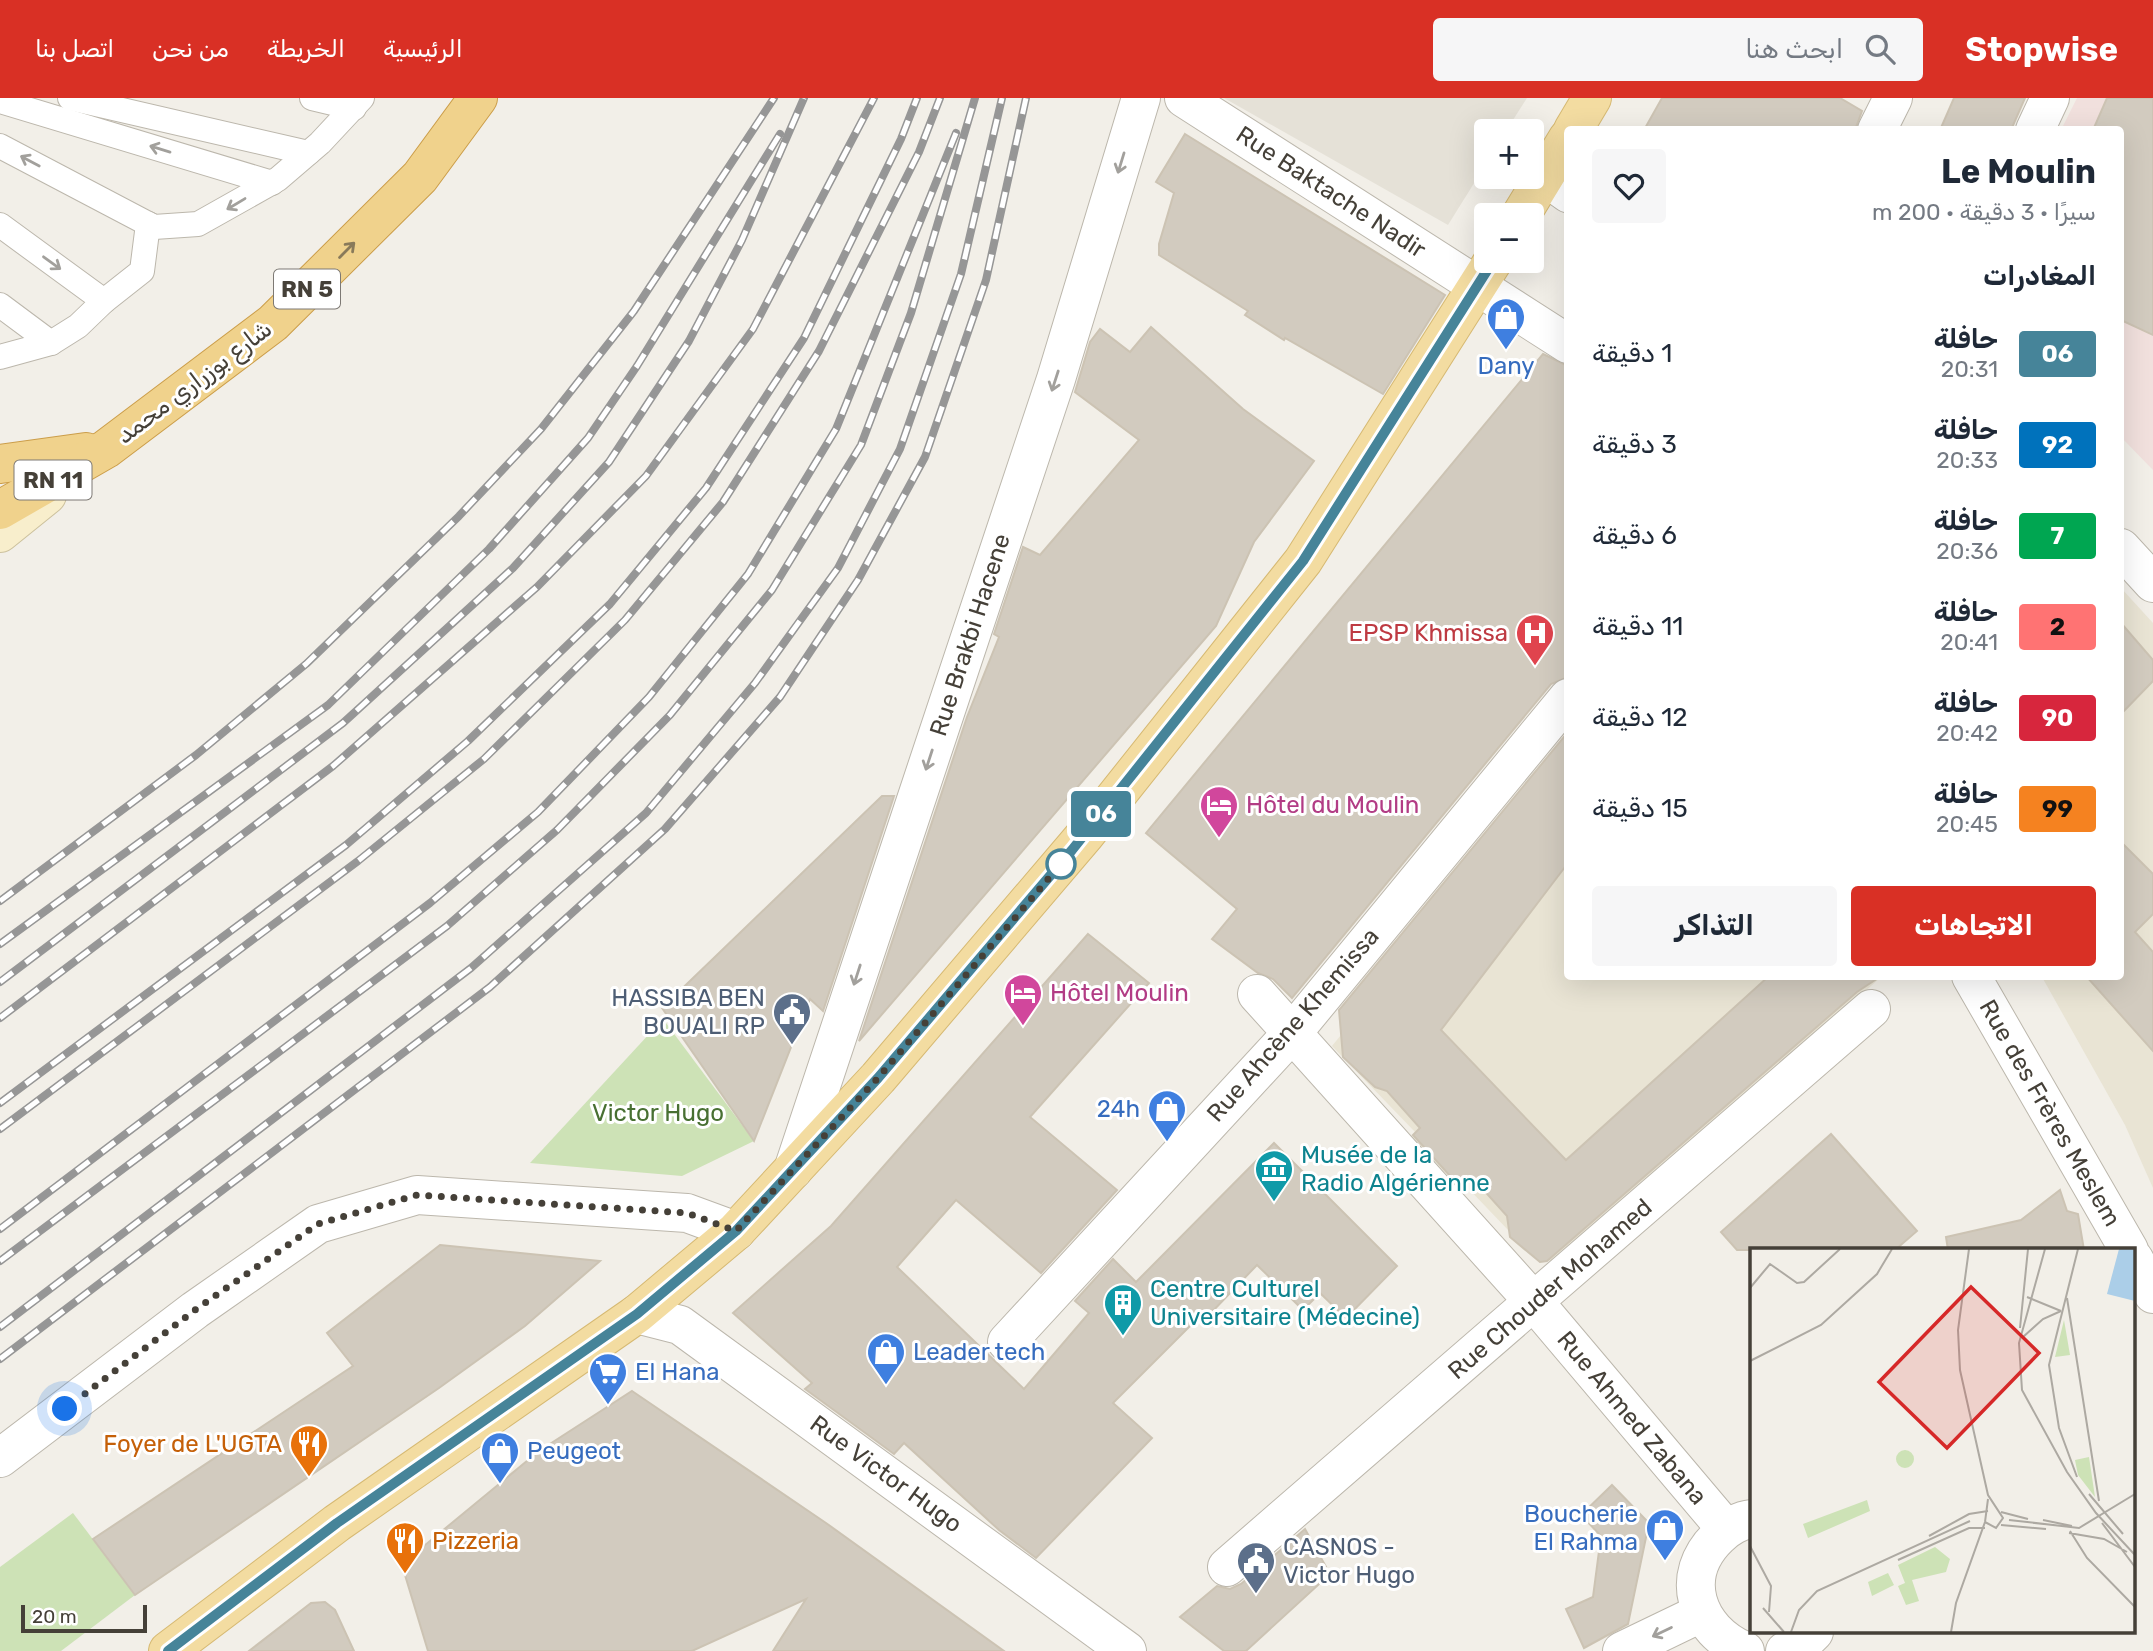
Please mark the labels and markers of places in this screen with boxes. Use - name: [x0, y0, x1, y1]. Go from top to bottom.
- shop icon: Dany: [1485, 296, 1527, 351]
- place label: Dany: [1477, 352, 1535, 380]
- hospital icon: EPSP Khmissa: [1514, 612, 1556, 667]
- place label: EPSP Khmissa: [1348, 619, 1508, 647]
- hotel icon: Hôtel du Moulin: [1198, 784, 1240, 839]
- place label: Hôtel du Moulin: [1246, 791, 1419, 819]
- unlabelled marker: [1046, 849, 1076, 879]
- hotel icon: Hôtel Moulin: [1002, 972, 1044, 1027]
- place label: Hôtel Moulin: [1050, 979, 1189, 1007]
- place label: HASSIBA BEN BOUALI RP: [611, 984, 765, 1040]
- public building icon: HASSIBA BEN BOUALI RP: [771, 991, 813, 1046]
- shop icon: 24h: [1146, 1088, 1188, 1143]
- place label: 24h: [1097, 1095, 1140, 1123]
- place label: Musée de la Radio Algérienne: [1301, 1141, 1490, 1197]
- museum icon: Musée de la Radio Algérienne: [1253, 1148, 1295, 1203]
- place label: Centre Culturel Universitaire (Médecine): [1150, 1275, 1420, 1331]
- building icon: Centre Culturel Universitaire (Médecine): [1102, 1282, 1144, 1337]
- shop icon: Leader tech: [865, 1331, 907, 1386]
- place label: Leader tech: [913, 1338, 1045, 1366]
- supermarket icon: El Hana: [587, 1351, 629, 1406]
- place label: El Hana: [635, 1358, 719, 1386]
- restaurant icon: Foyer de L'UGTA: [288, 1423, 330, 1478]
- place label: Foyer de L'UGTA: [103, 1430, 282, 1458]
- shop icon: Peugeot: [479, 1430, 521, 1485]
- place label: Peugeot: [527, 1437, 621, 1465]
- place label: Boucherie El Rahma: [1524, 1500, 1638, 1556]
- shop icon: Boucherie El Rahma: [1644, 1507, 1686, 1562]
- restaurant icon: Pizzeria: [384, 1520, 426, 1575]
- place label: Pizzeria: [432, 1527, 519, 1555]
- place label: CASNOS - Victor Hugo: [1283, 1533, 1415, 1589]
- public building icon: CASNOS - Victor Hugo: [1235, 1540, 1277, 1595]

